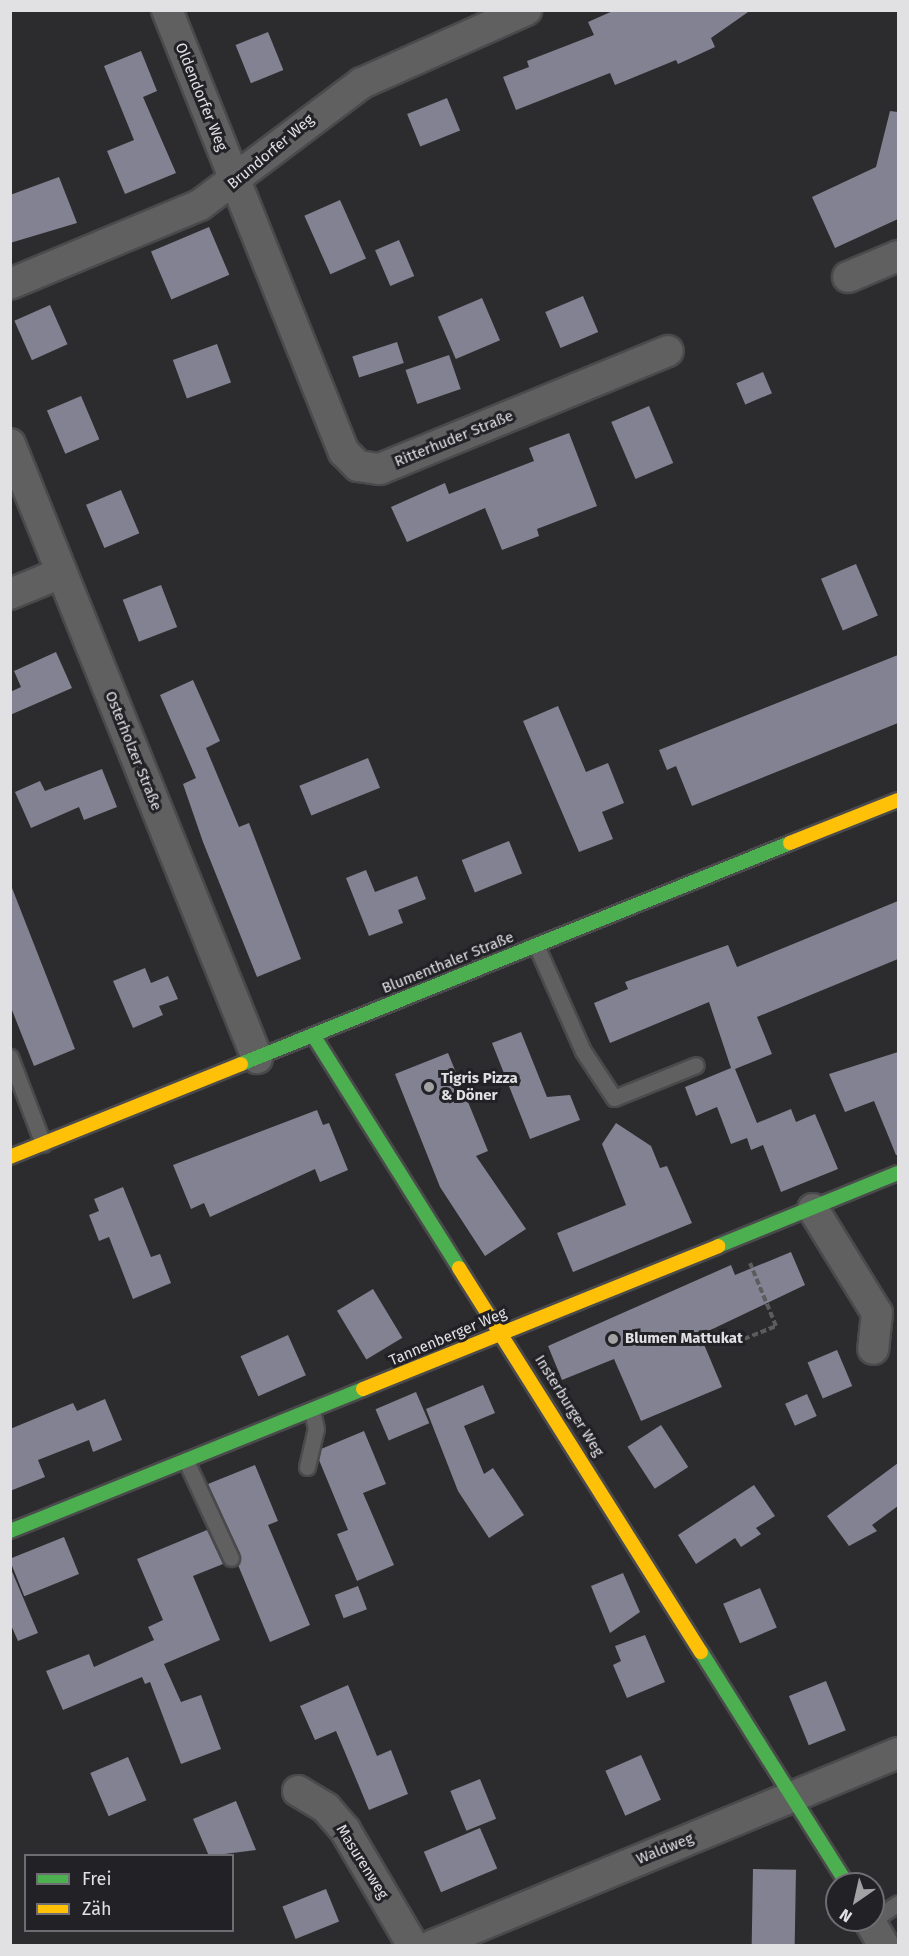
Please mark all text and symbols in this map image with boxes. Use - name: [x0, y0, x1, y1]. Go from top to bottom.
- street label: Oldendorfer Weg: [171, 40, 231, 154]
- street label: Brundorfer Weg: [224, 111, 318, 193]
- street label: Ritterhuder Straße: [392, 407, 516, 471]
- street label: Osterholzer Straße: [101, 689, 165, 813]
- street label: Blumenthaler Straße: [379, 928, 517, 998]
- place label: Tigris Pizza & Döner: [441, 1069, 518, 1104]
- marker: Tigris Pizza & Döner: [422, 1080, 436, 1094]
- street label: Tannenberger Weg: [386, 1304, 510, 1370]
- place label: Blumen Mattukat: [625, 1330, 743, 1348]
- marker: Blumen Mattukat: [606, 1332, 620, 1346]
- street label: Insterburger Weg: [531, 1352, 607, 1460]
- street label: Masurenweg: [332, 1821, 392, 1903]
- street label: Waldweg: [634, 1829, 696, 1869]
- legend: [24, 1854, 234, 1932]
- text: Frei: [82, 1868, 112, 1890]
- north arrow: [825, 1872, 885, 1932]
- text: Zäh: [82, 1898, 111, 1920]
- text: N: [836, 1905, 855, 1927]

